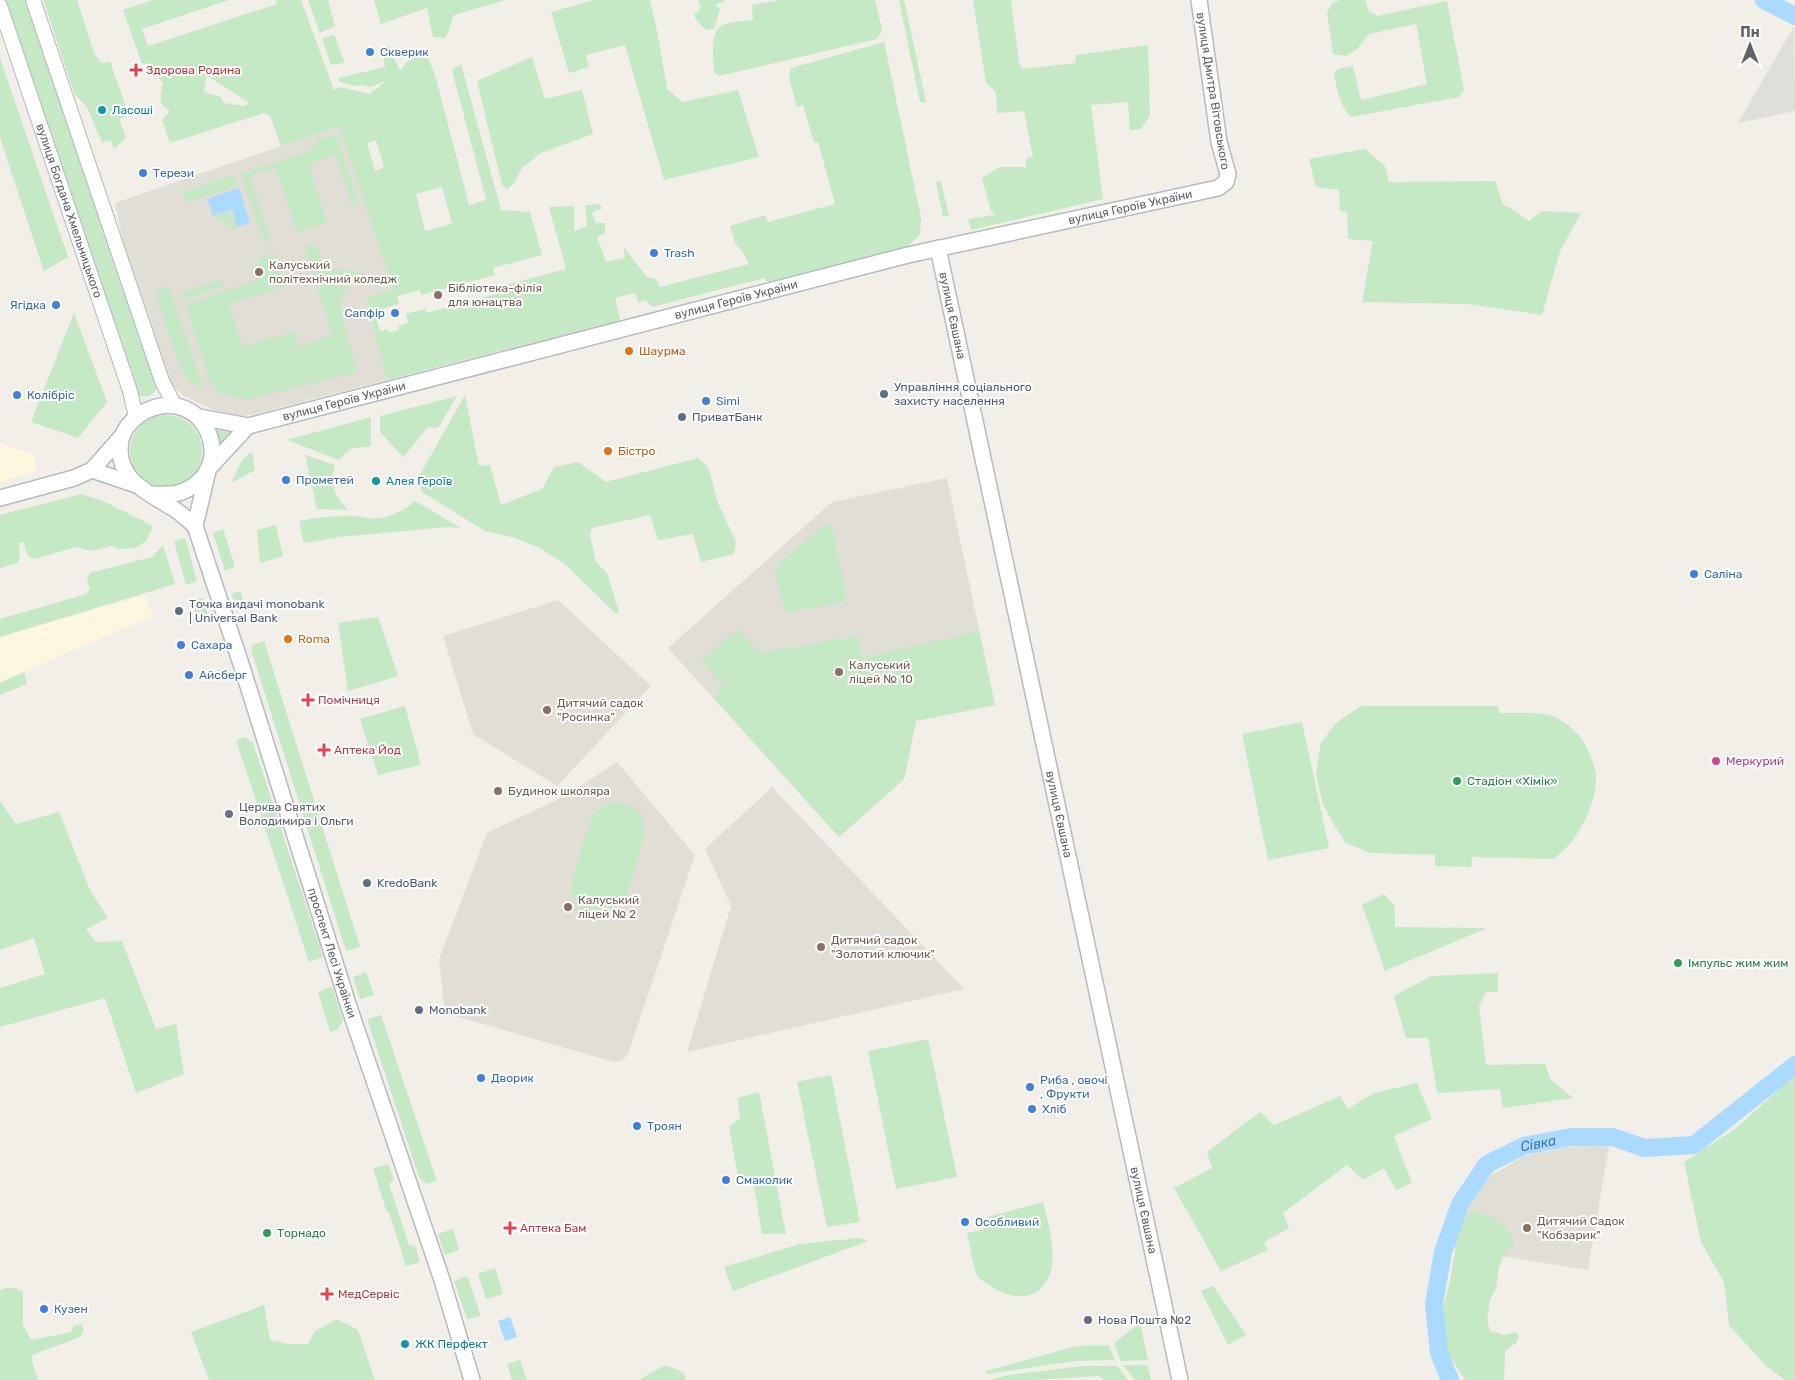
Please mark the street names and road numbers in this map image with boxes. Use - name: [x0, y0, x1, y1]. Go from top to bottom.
- street label: вулиця Дмитра Вітовського: [1194, 11, 1232, 171]
- street label: вулиця Богдана Хмельницького: [33, 122, 105, 300]
- street label: вулиця Героїв України: [1067, 187, 1194, 227]
- street label: вулиця Євшана: [936, 271, 969, 360]
- street label: вулиця Героїв України: [673, 277, 799, 322]
- street label: вулиця Героїв України: [281, 378, 407, 424]
- street label: вулиця Євшана: [1043, 769, 1075, 859]
- street label: проспект Лесі Українки: [305, 886, 359, 1020]
- street label: вулиця Євшана: [1128, 1165, 1160, 1255]

